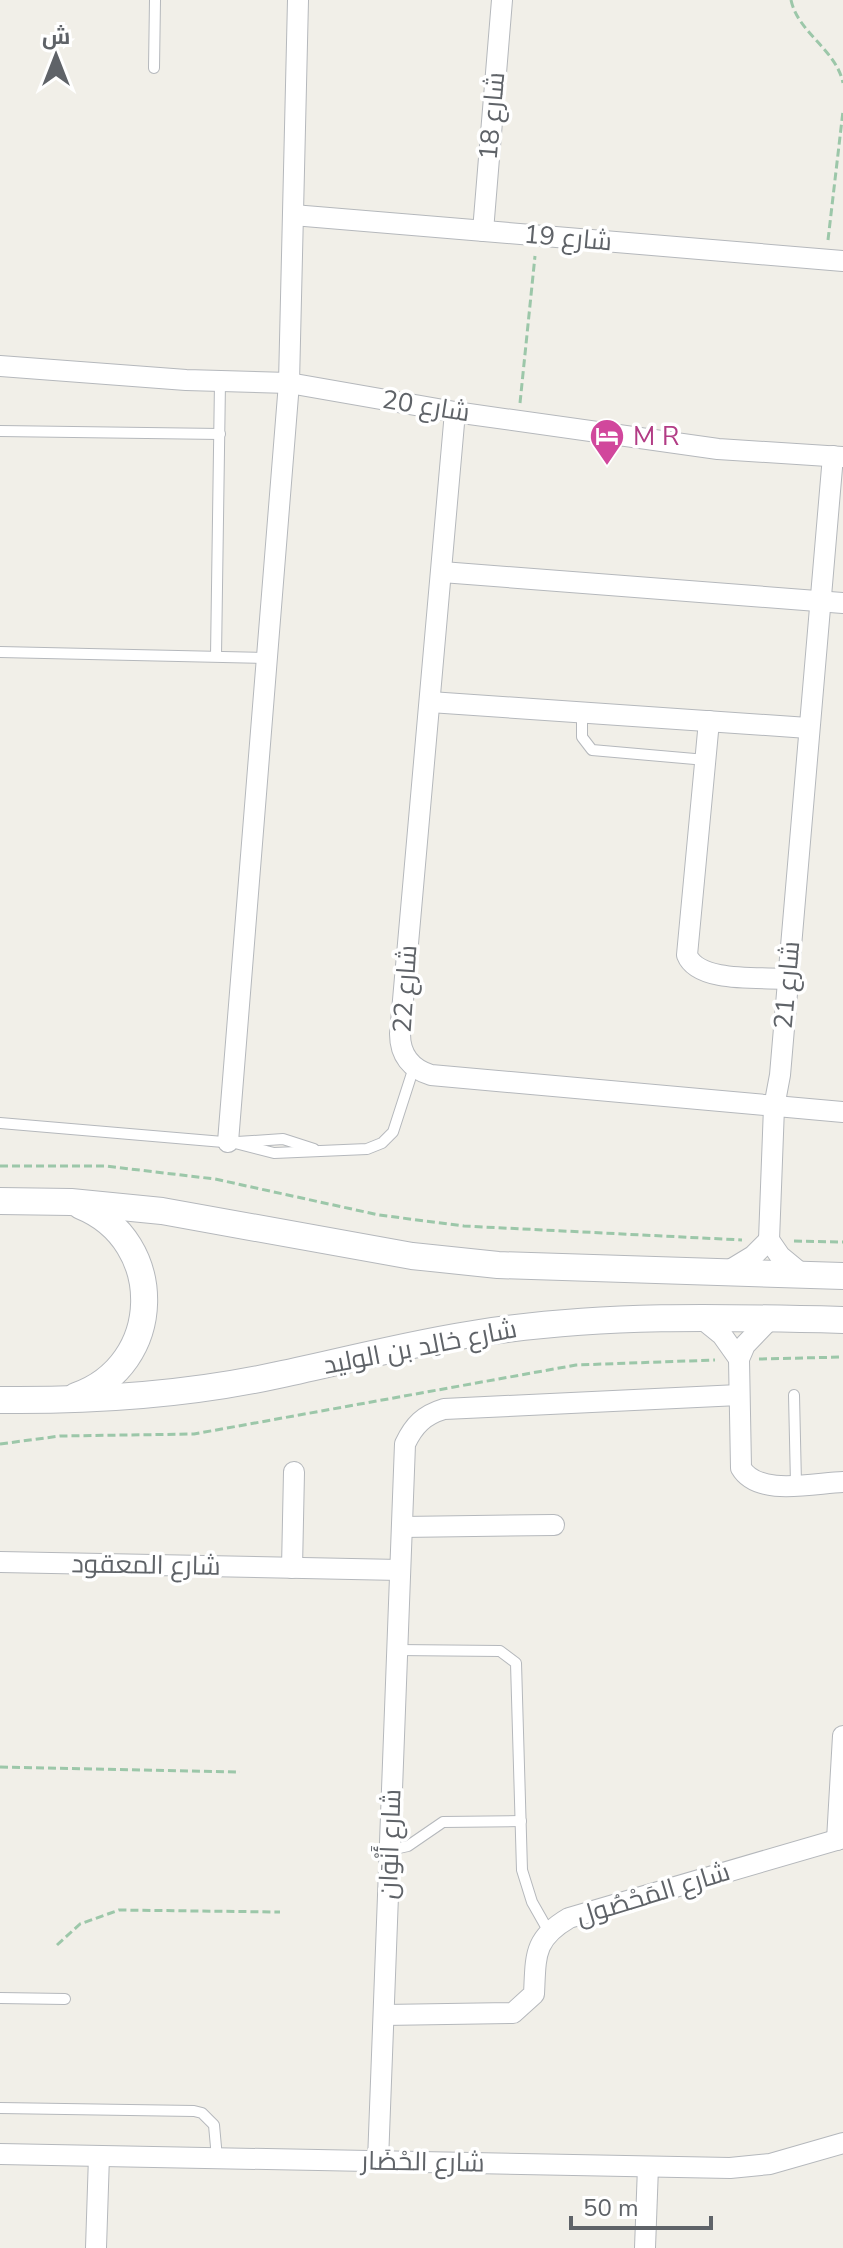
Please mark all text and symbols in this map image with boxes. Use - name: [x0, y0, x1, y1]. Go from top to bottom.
- north arrow: [16, 16, 96, 96]
- text: ش: [42, 22, 70, 52]
- street label: شارع 18: [471, 71, 513, 161]
- street label: شارع 19: [523, 217, 613, 259]
- street label: شارع 20: [380, 382, 472, 430]
- hotel icon: M R: [588, 417, 626, 467]
- place label: M R: [633, 419, 679, 454]
- street label: شارع 21: [766, 940, 808, 1030]
- street label: شارع 22: [384, 944, 426, 1034]
- street label: شارع خالِد بن الوليد: [320, 1311, 520, 1383]
- street label: شارع المعقود: [71, 1546, 221, 1584]
- street label: شارع أَنْوَان: [369, 1788, 409, 1900]
- street label: شارع المَحْصُول: [572, 1854, 734, 1934]
- street label: شارع الحْضَار: [359, 2143, 485, 2181]
- scale bar: [571, 2180, 711, 2230]
- text: 50 m: [583, 2192, 639, 2224]

